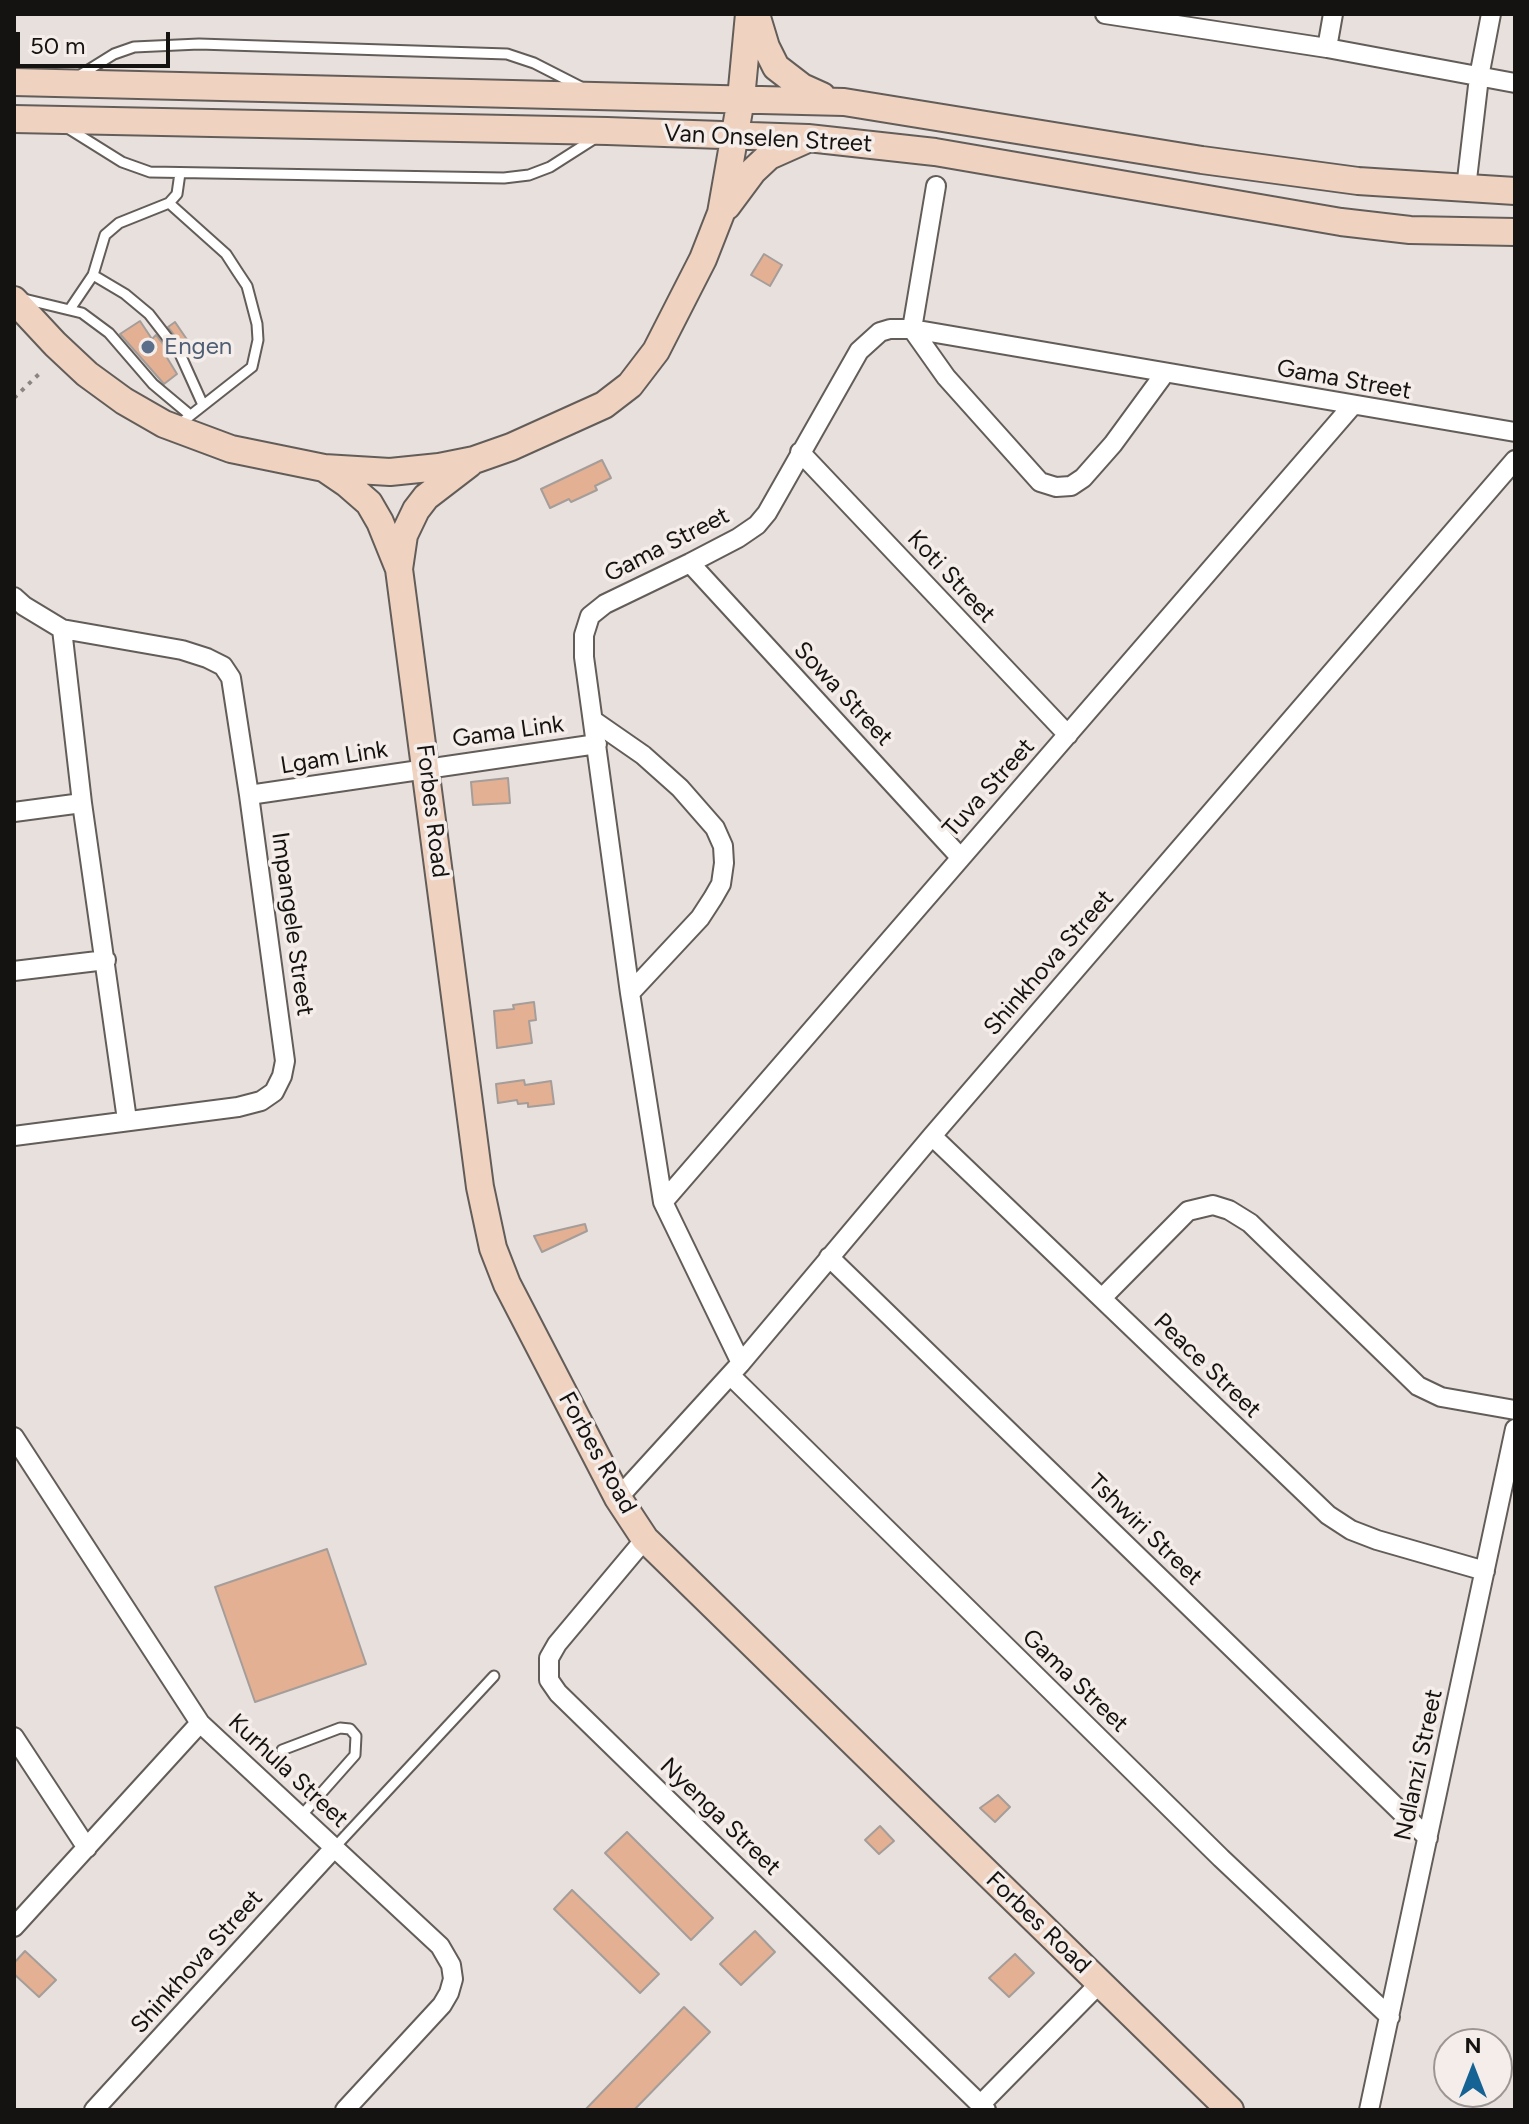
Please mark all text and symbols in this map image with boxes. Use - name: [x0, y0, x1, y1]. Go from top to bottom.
- scale bar: [20, 16, 174, 66]
- text: 50 m: [30, 31, 86, 60]
- street label: Van Onselen Street: [663, 119, 873, 159]
- place label: Engen: [164, 333, 232, 361]
- marker: Engen: [139, 338, 157, 356]
- street label: Gama Street: [1274, 354, 1414, 406]
- street label: Gama Street: [600, 501, 734, 589]
- street label: Koti Street: [901, 525, 1001, 629]
- street label: Sowa Street: [787, 636, 899, 752]
- street label: Gama Link: [450, 710, 566, 754]
- street label: Tuva Street: [937, 733, 1041, 843]
- street label: Lgam Link: [278, 735, 390, 781]
- street label: Forbes Road: [410, 743, 454, 879]
- street label: Impangele Street: [265, 830, 319, 1018]
- street label: Shinkhova Street: [978, 884, 1120, 1042]
- street label: Peace Street: [1147, 1308, 1267, 1424]
- street label: Forbes Road: [552, 1387, 642, 1519]
- street label: Tshwiri Street: [1082, 1468, 1208, 1592]
- street label: Gama Street: [1016, 1623, 1134, 1739]
- street label: Ndlanzi Street: [1389, 1687, 1449, 1843]
- street label: Kurhula Street: [222, 1708, 354, 1834]
- street label: Nyenga Street: [654, 1752, 786, 1882]
- street label: Forbes Road: [980, 1866, 1096, 1980]
- street label: Shinkhova Street: [125, 1884, 269, 2040]
- north arrow: [1433, 2028, 1513, 2108]
- text: N: [1464, 2032, 1482, 2059]

